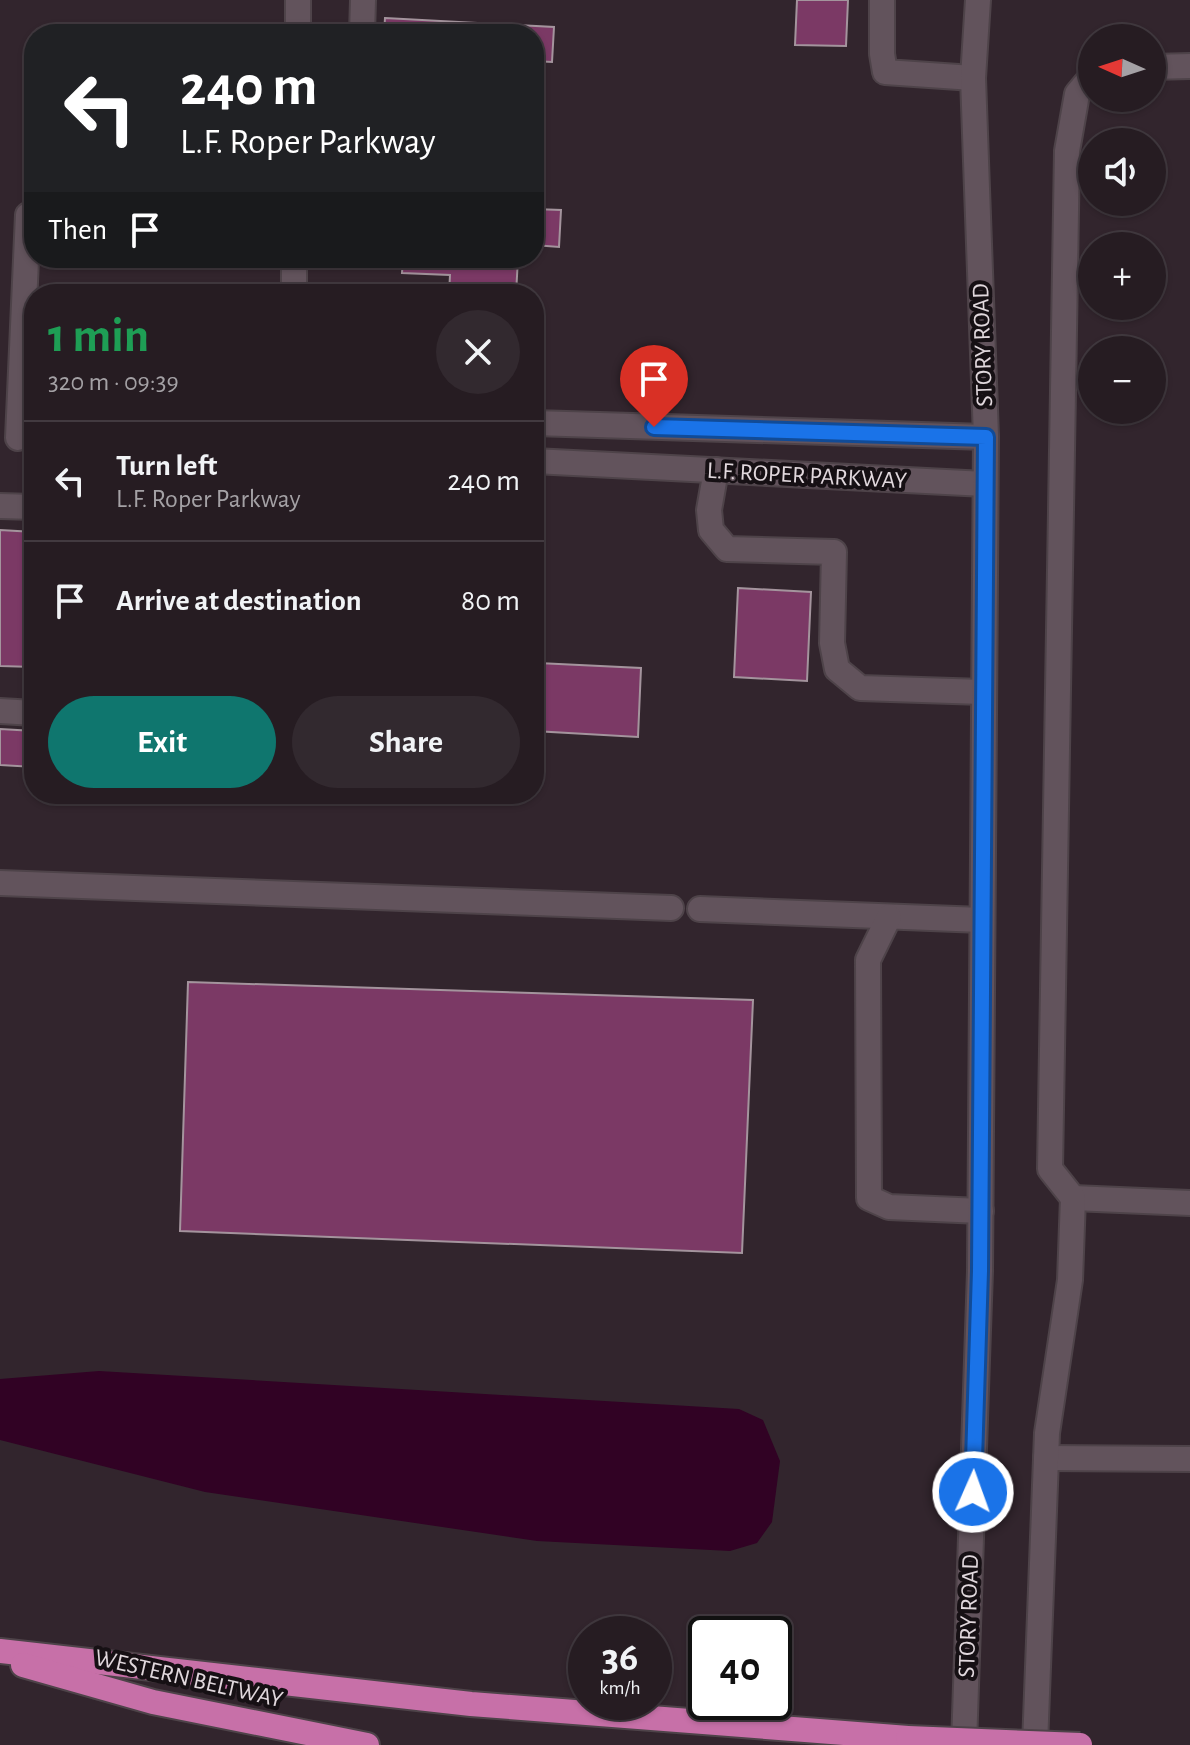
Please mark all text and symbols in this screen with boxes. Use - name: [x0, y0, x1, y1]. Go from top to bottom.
- north arrow: [1078, 24, 1166, 112]
- map controls: [1078, 24, 1166, 424]
- icon: left: [48, 56, 152, 160]
- text: 240 m: [180, 59, 317, 115]
- text: L.F. Roper Parkway: [180, 124, 436, 160]
- button: sound: [1078, 128, 1166, 216]
- icon: arrive: [123, 208, 167, 252]
- text: Then: [48, 215, 107, 245]
- button: +: [1078, 232, 1166, 320]
- street label: STORY ROAD: [969, 283, 997, 407]
- button: close: [436, 310, 520, 394]
- text: 1 min: [48, 313, 149, 361]
- button: −: [1078, 336, 1166, 424]
- pin: [620, 345, 688, 427]
- icon: arrive: [632, 357, 676, 401]
- text: 320 m · 09:39: [48, 369, 179, 395]
- text: Turn left: [116, 451, 217, 481]
- icon: left: [48, 459, 92, 503]
- street label: L.F. ROPER PARKWAY: [706, 459, 908, 493]
- text: 240 m: [447, 466, 520, 496]
- text: L.F. Roper Parkway: [116, 486, 301, 512]
- icon: arrive: [48, 579, 92, 623]
- text: Arrive at destination: [116, 586, 362, 616]
- text: 80 m: [461, 586, 520, 616]
- button: Exit: [48, 696, 276, 788]
- button: Share: [292, 696, 520, 788]
- position arrow: [931, 1450, 1015, 1534]
- street label: STORY ROAD: [955, 1554, 983, 1678]
- speed limit sign: 40: [688, 1616, 792, 1720]
- text: 36: [602, 1638, 638, 1678]
- street label: WESTERN BELTWAY: [92, 1646, 285, 1712]
- text: km/h: [599, 1678, 641, 1698]

